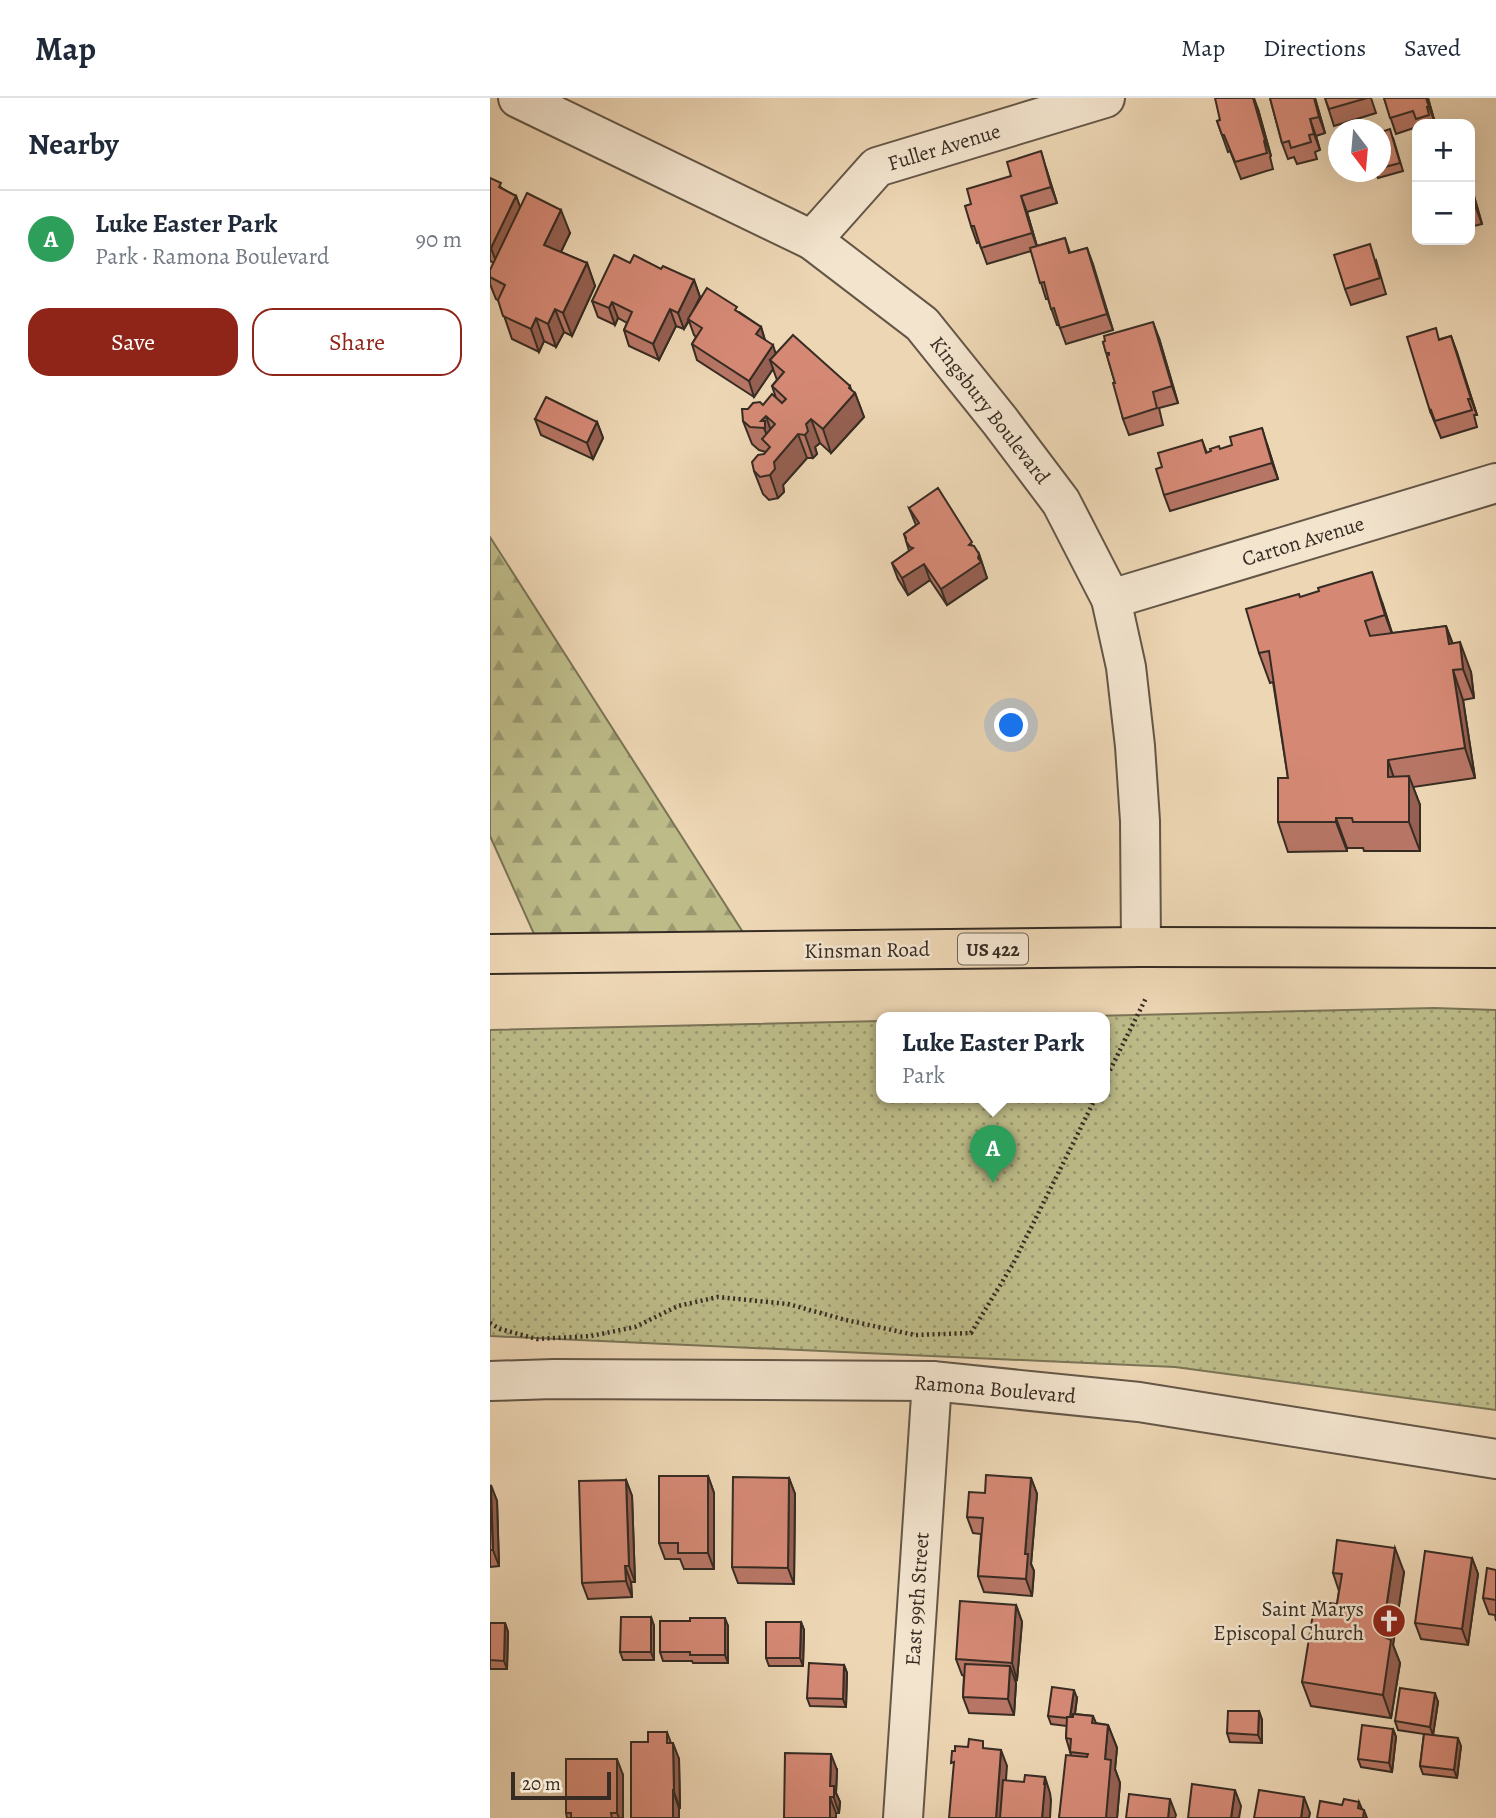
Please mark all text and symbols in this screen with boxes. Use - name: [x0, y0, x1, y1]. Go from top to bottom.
- text: Map: [35, 26, 96, 71]
- text: Map: [1181, 32, 1225, 64]
- text: Directions: [1263, 32, 1366, 64]
- text: Saved: [1404, 32, 1461, 64]
- street label: Fuller Avenue: [884, 117, 1004, 177]
- north arrow: [1328, 119, 1391, 182]
- map controls: [1412, 119, 1475, 245]
- button: +: [1412, 119, 1475, 182]
- text: Nearby: [28, 124, 119, 164]
- button: −: [1412, 182, 1475, 245]
- text: Luke Easter Park: [95, 206, 278, 241]
- text: A: [44, 224, 58, 255]
- text: 90 m: [416, 224, 462, 255]
- text: Park · Ramona Boulevard: [95, 241, 329, 272]
- button: Save: [28, 308, 238, 376]
- button: Share: [252, 308, 462, 376]
- street label: Kingsbury Boulevard: [924, 330, 1057, 490]
- street label: Carton Avenue: [1238, 509, 1368, 573]
- your location: [994, 708, 1028, 742]
- road number: US 422: [958, 934, 1028, 964]
- street label: Kinsman Road: [804, 935, 931, 965]
- popup: [876, 1012, 1110, 1103]
- text: Luke Easter Park: [902, 1025, 1084, 1060]
- text: Park: [902, 1060, 945, 1091]
- pin: A: [970, 1125, 1016, 1183]
- street label: Ramona Boulevard: [913, 1368, 1078, 1410]
- street label: East 99th Street: [898, 1531, 936, 1667]
- place label: Saint Marys Episcopal Church: [1213, 1595, 1364, 1647]
- church icon: Saint Marys Episcopal Church: [1370, 1602, 1408, 1640]
- scale bar: [511, 1769, 611, 1801]
- text: 20 m: [522, 1771, 561, 1797]

